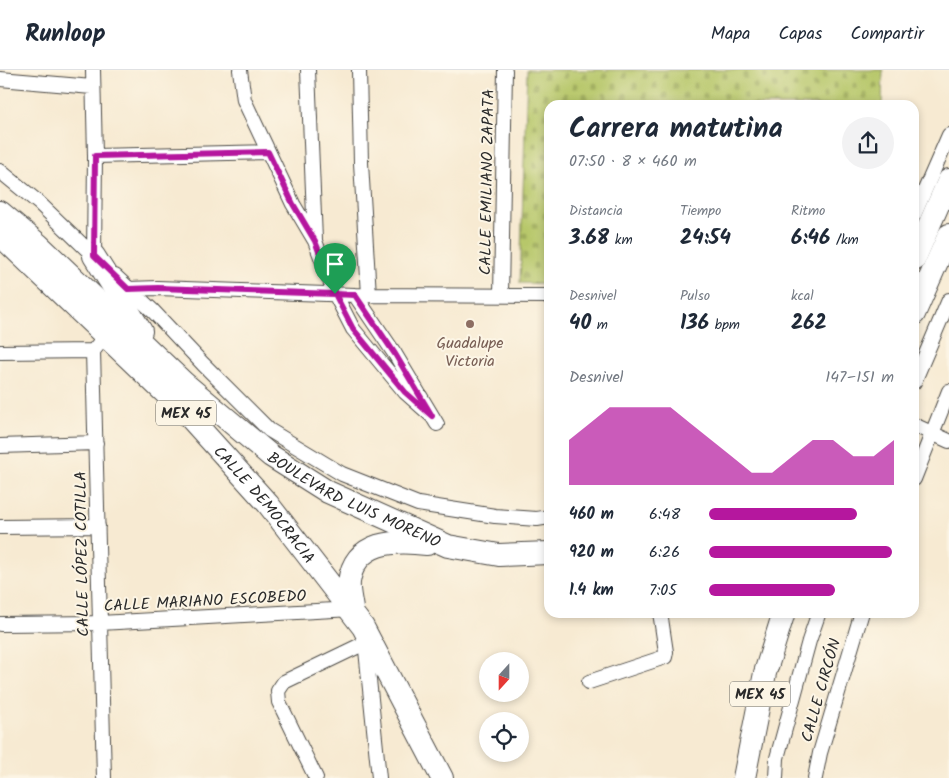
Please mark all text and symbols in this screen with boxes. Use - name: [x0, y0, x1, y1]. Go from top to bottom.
- text: Runloop: [25, 15, 106, 54]
- text: Mapa: [711, 20, 751, 49]
- text: Capas: [779, 20, 823, 49]
- text: Compartir: [851, 20, 924, 49]
- street label: CALLE EMILIANO ZAPATA: [473, 88, 502, 275]
- text: Carrera matutina: [569, 107, 783, 152]
- button: share: [842, 117, 894, 169]
- text: 07:50 · 8 × 460 m: [569, 149, 697, 174]
- text: Distancia: [569, 200, 623, 222]
- text: Tiempo: [680, 200, 721, 222]
- text: Ritmo: [791, 200, 825, 222]
- text: 3.68: [569, 222, 609, 255]
- text: 24:54: [680, 222, 731, 255]
- text: 6:46: [791, 222, 830, 255]
- text: km: [609, 229, 633, 251]
- text: /km: [830, 229, 859, 251]
- pin: [314, 243, 356, 294]
- icon: arrive: [321, 250, 349, 278]
- text: Desnivel: [569, 285, 617, 307]
- text: Pulso: [680, 285, 710, 307]
- text: kcal: [791, 285, 814, 307]
- text: 40: [569, 307, 591, 340]
- text: 136: [680, 307, 709, 340]
- text: 262: [791, 307, 827, 340]
- text: m: [591, 314, 608, 336]
- text: bpm: [709, 314, 740, 336]
- marker: Guadalupe Victoria: [464, 318, 476, 330]
- place label: Guadalupe Victoria: [437, 331, 503, 374]
- text: Desnivel: [569, 365, 624, 390]
- text: 147–151 m: [825, 365, 894, 390]
- road number: MEX 45: [156, 400, 216, 426]
- street label: CALLE DEMOCRACIA: [207, 440, 321, 570]
- street label: BOULEVARD LUIS MORENO: [262, 446, 445, 555]
- street label: CALLE LÓPEZ COTILLA: [69, 471, 96, 637]
- text: 460 m: [569, 502, 614, 527]
- text: 6:48: [649, 502, 680, 527]
- text: 920 m: [569, 540, 614, 565]
- text: 6:26: [649, 540, 680, 565]
- text: 1.4 km: [569, 578, 614, 603]
- text: 7:05: [649, 578, 677, 603]
- street label: CALLE MARIANO ESCOBEDO: [103, 584, 307, 619]
- street label: CALLE CIRCÓN: [795, 636, 848, 745]
- north arrow: [479, 652, 529, 702]
- map controls: [479, 652, 529, 762]
- road number: MEX 45: [730, 682, 790, 706]
- button: locate: [479, 712, 529, 762]

